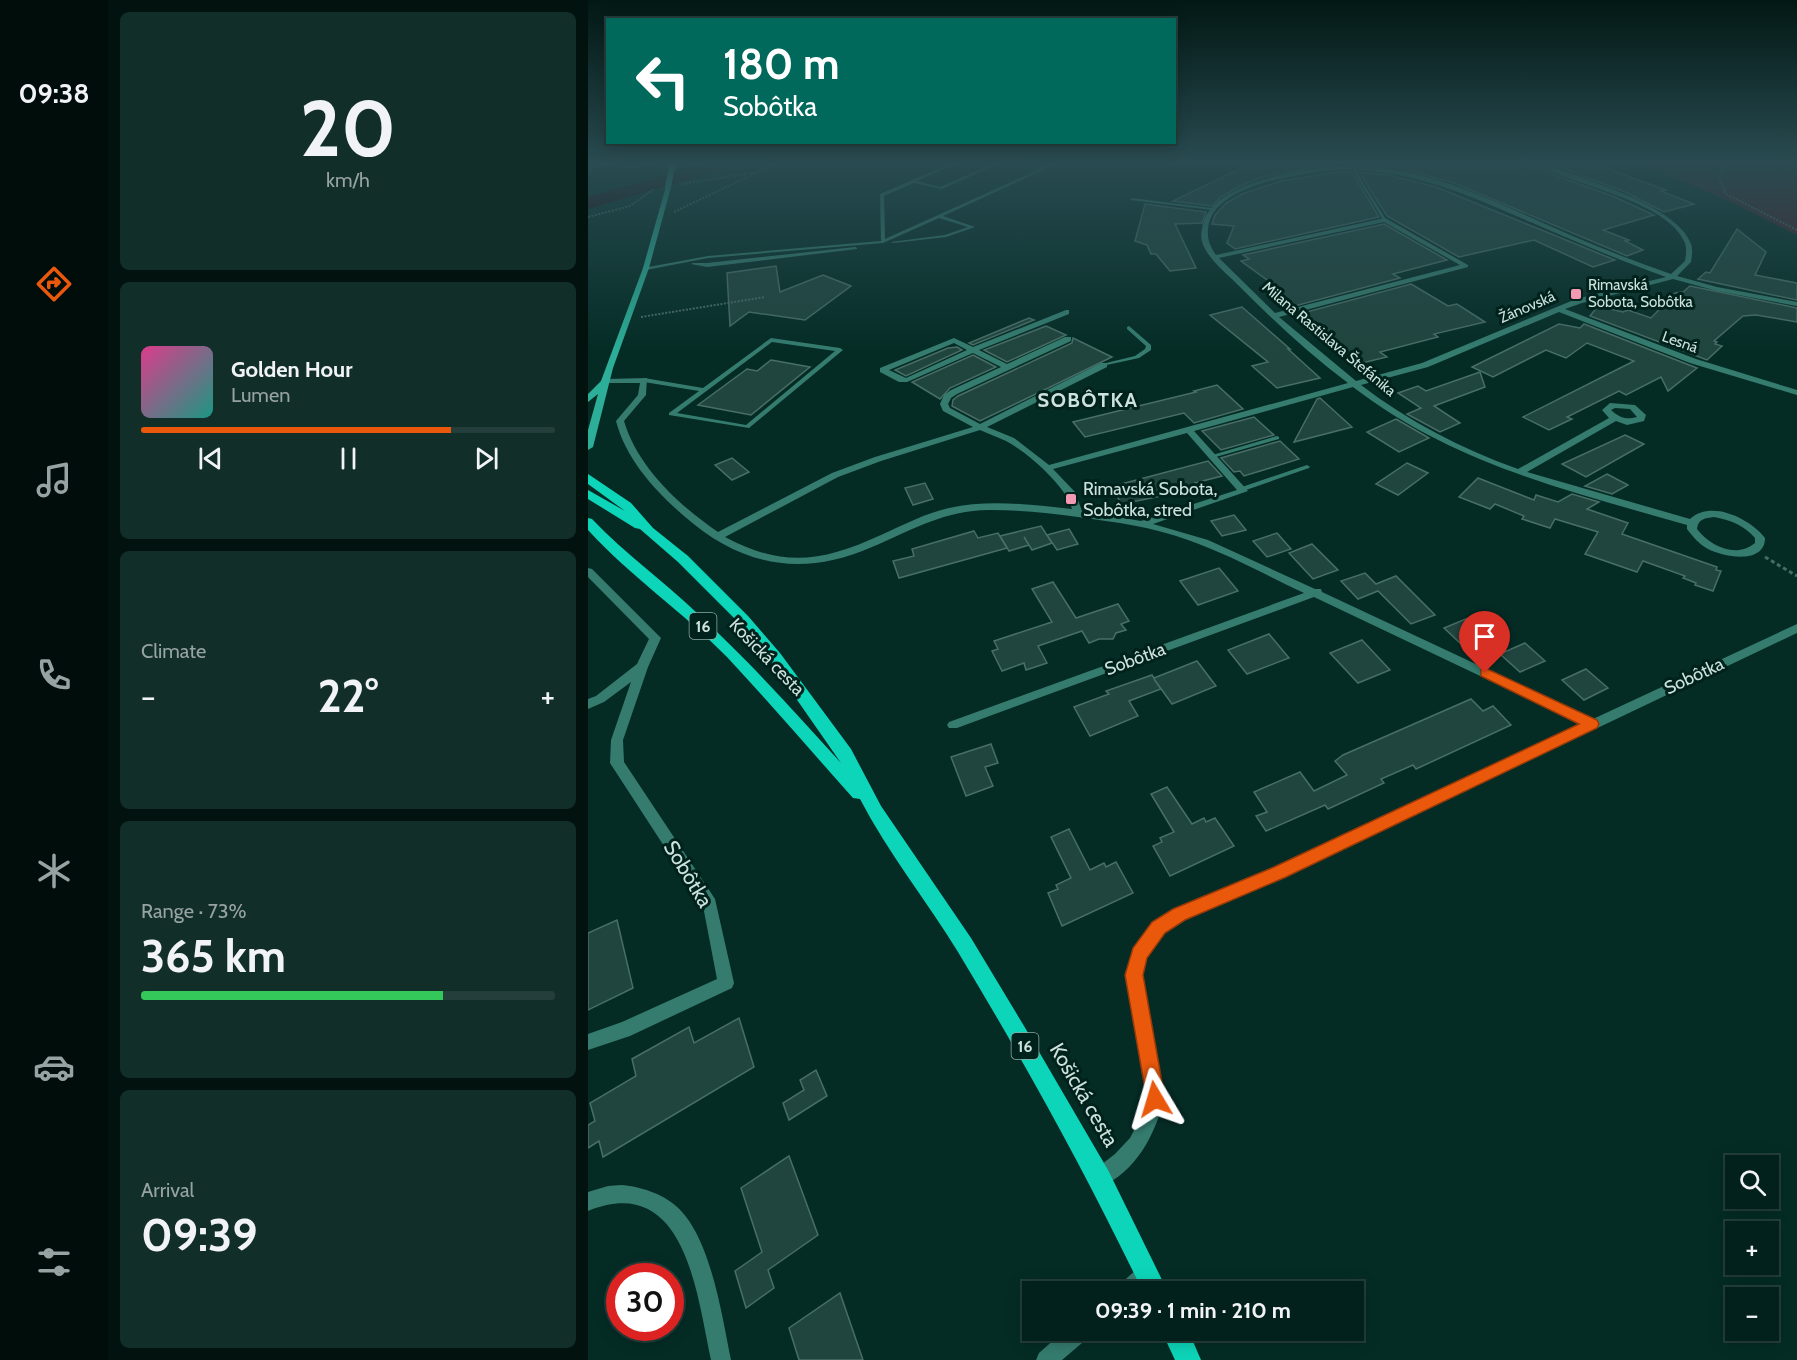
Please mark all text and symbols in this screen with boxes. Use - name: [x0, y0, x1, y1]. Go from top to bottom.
- text: 180 m: [723, 38, 839, 90]
- icon: left: [624, 42, 702, 120]
- text: 09:38: [18, 77, 90, 110]
- text: 20: [300, 81, 396, 176]
- text: Sobôtka: [723, 90, 817, 123]
- text: km/h: [326, 168, 370, 192]
- icon: directions: [33, 263, 75, 305]
- place label: Rimavská Sobota, Sobôtka: [1588, 276, 1694, 311]
- street label: Milana Rastislava Štefánika: [1259, 277, 1401, 401]
- street label: Žánovská: [1496, 286, 1558, 327]
- marker: Rimavská Sobota, Sobôtka: [1569, 287, 1583, 301]
- street label: Lesná: [1660, 327, 1701, 357]
- text: Golden Hour: [231, 356, 352, 383]
- text: Lumen: [231, 383, 290, 407]
- district label: SOBÔTKA: [1038, 388, 1138, 412]
- icon: previous: [194, 442, 227, 475]
- icon: pause: [332, 442, 365, 475]
- icon: next: [470, 442, 503, 475]
- icon: music: [33, 459, 75, 501]
- place label: Rimavská Sobota, Sobôtka, stred: [1083, 478, 1217, 521]
- marker: Rimavská Sobota, Sobôtka, stred: [1064, 492, 1078, 506]
- pin: [1459, 611, 1510, 673]
- road number: 16: [690, 613, 716, 639]
- street label: Košická cesta: [725, 614, 810, 701]
- icon: arrive: [1468, 620, 1501, 653]
- street label: Sobôtka: [1102, 638, 1169, 680]
- text: Climate: [141, 639, 206, 663]
- street label: Sobôtka: [1661, 653, 1727, 699]
- icon: phone: [33, 654, 75, 696]
- text: 22°: [318, 669, 378, 723]
- text: −: [141, 676, 156, 716]
- text: +: [540, 676, 555, 716]
- street label: Sobôtka: [659, 836, 718, 912]
- icon: climate: [33, 850, 75, 892]
- text: Range · 73%: [141, 899, 247, 923]
- text: 365 km: [141, 929, 286, 983]
- road number: 16: [1012, 1033, 1038, 1059]
- street label: Košická cesta: [1045, 1038, 1124, 1151]
- icon: car: [33, 1046, 75, 1088]
- position arrow: [1123, 1067, 1187, 1131]
- map controls: [1725, 1155, 1779, 1341]
- button: search: [1725, 1155, 1779, 1209]
- text: Arrival: [141, 1178, 194, 1202]
- text: 09:39: [141, 1208, 258, 1262]
- button: +: [1725, 1221, 1779, 1275]
- icon: filters: [33, 1241, 75, 1283]
- speed limit sign: 30: [606, 1263, 684, 1341]
- button: −: [1725, 1287, 1779, 1341]
- text: 09:39 · 1 min · 210 m: [1095, 1297, 1291, 1324]

